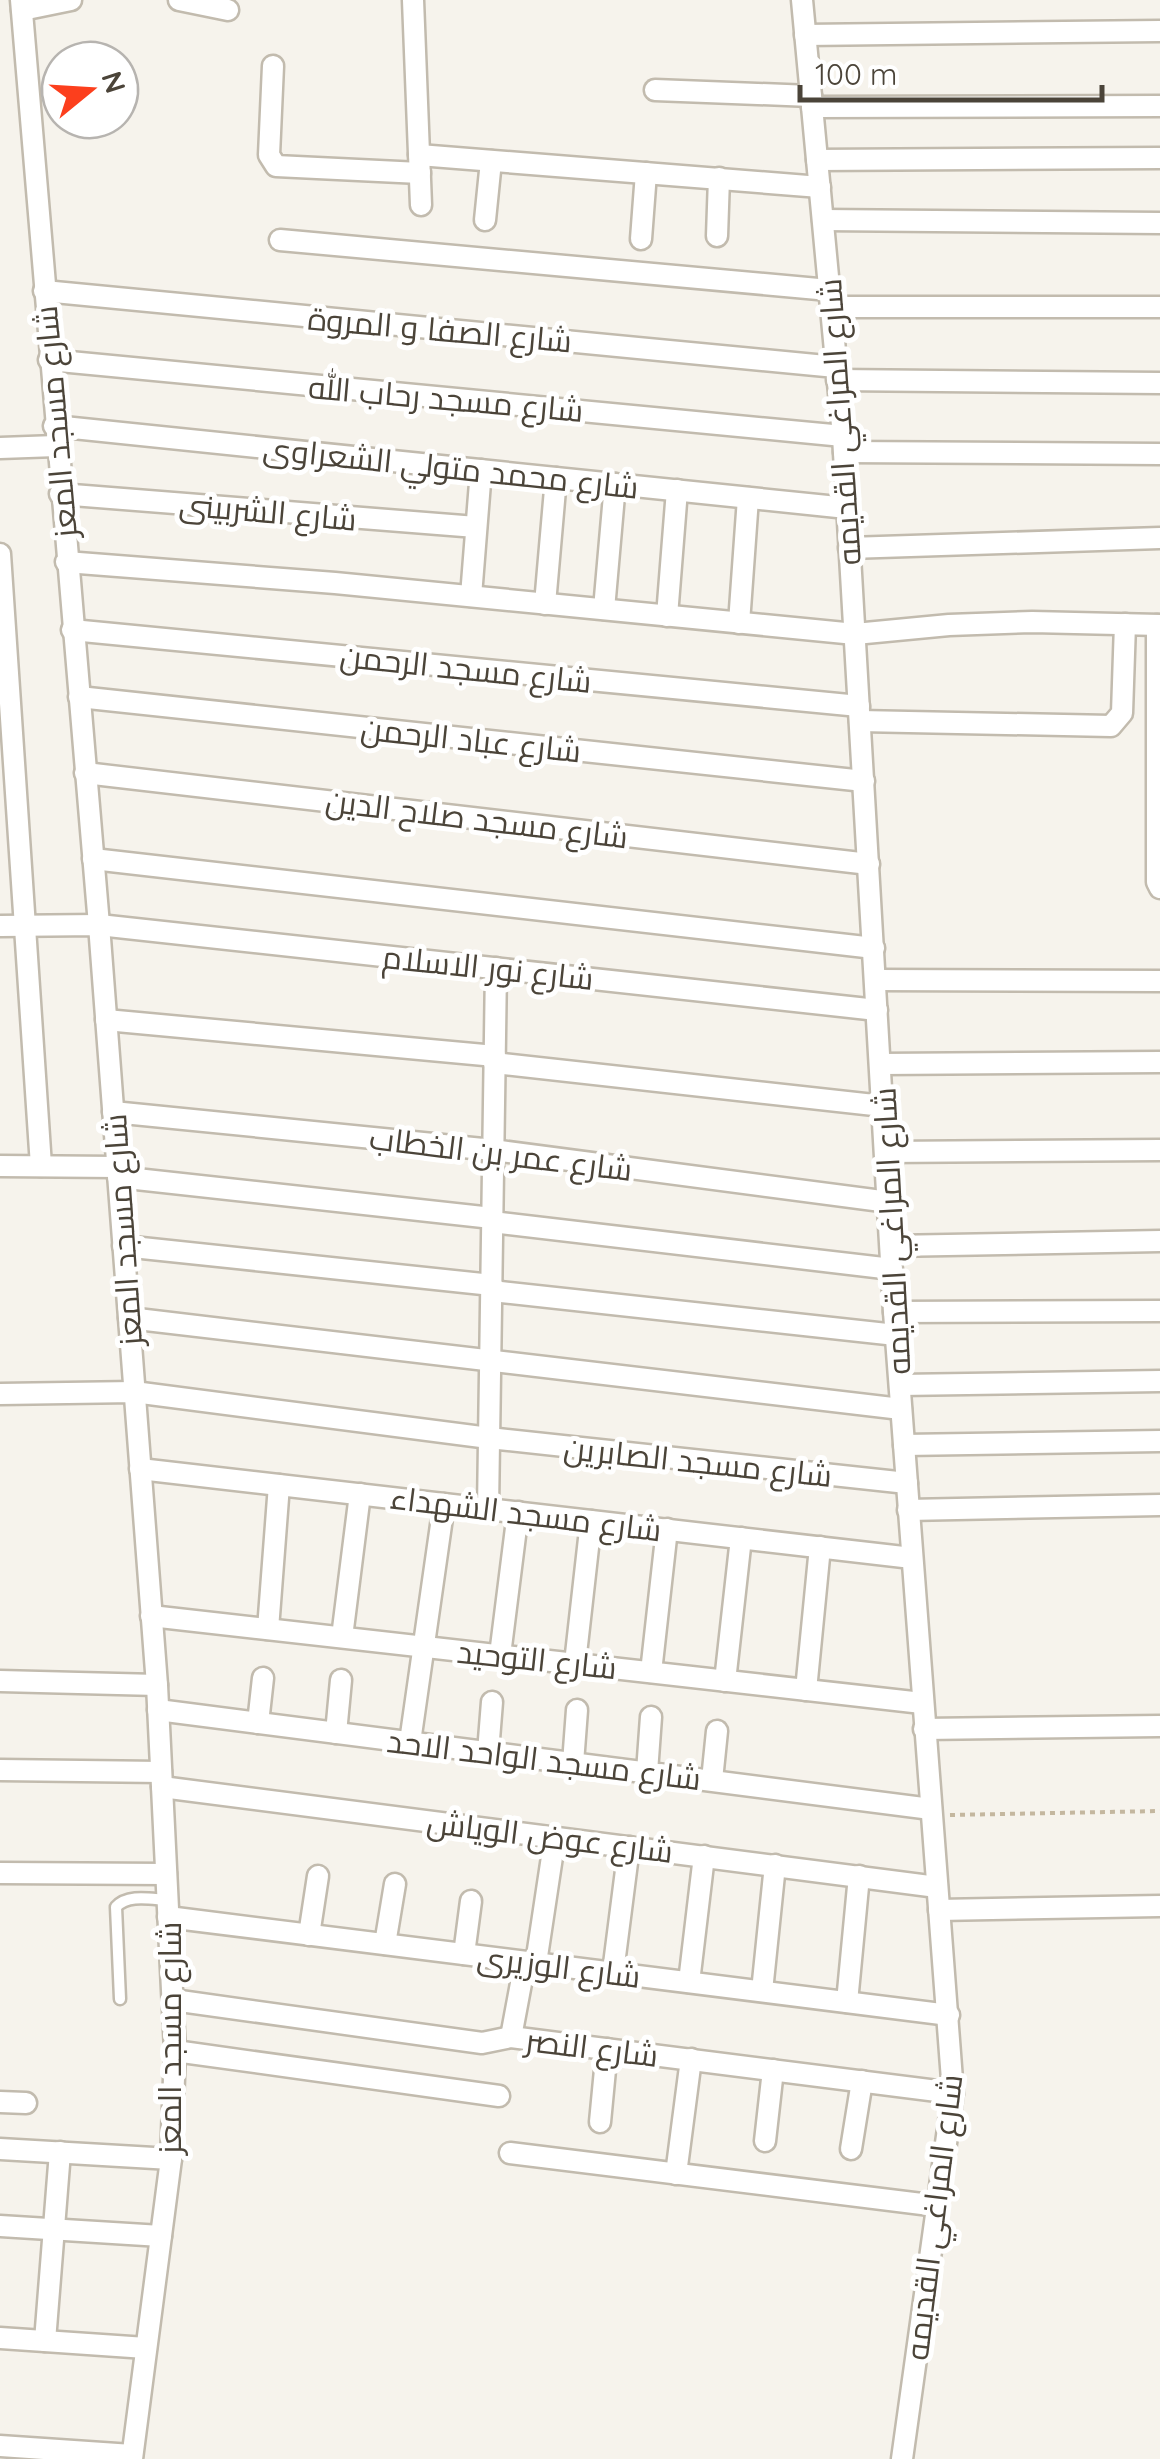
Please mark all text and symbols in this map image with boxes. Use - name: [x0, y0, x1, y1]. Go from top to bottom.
- north arrow: [40, 40, 140, 140]
- scale bar: [800, 40, 1102, 102]
- text: 100 m: [815, 55, 897, 93]
- text: N: [94, 67, 134, 97]
- street label: شارع المراغي القديمه: [809, 277, 875, 567]
- street label: شارع الصفا و المروة: [306, 298, 574, 363]
- street label: شارع مسجد المعز: [25, 304, 88, 542]
- street label: شارع مسجد رحاب الله: [307, 366, 585, 433]
- street label: شارع محمد متولي الشعراوى: [261, 427, 641, 513]
- street label: شارع الشربينى: [177, 483, 359, 542]
- street label: شارع مسجد الرحمن: [338, 635, 594, 704]
- street label: شارع عباد الرحمن: [358, 708, 583, 773]
- street label: شارع مسجد صلاح الدين: [323, 780, 630, 859]
- street label: شارع نور الاسلام: [380, 936, 596, 1001]
- street label: شارع المراغي القديمه: [864, 1086, 924, 1376]
- street label: شارع مسجد المعز: [94, 1112, 153, 1350]
- street label: شارع عمر بن الخطاب: [367, 1117, 635, 1192]
- street label: شارع مسجد الصابرين: [561, 1427, 834, 1498]
- street label: شارع مسجد الشهداء: [388, 1477, 664, 1552]
- street label: شارع التوحيد: [455, 1631, 619, 1690]
- street label: شارع مسجد الواحد الاحد: [384, 1720, 703, 1801]
- street label: شارع عوض الوياش: [424, 1801, 675, 1874]
- street label: شارع مسجد المعز: [149, 1922, 192, 2156]
- street label: شارع الوزيرى: [475, 1936, 643, 1999]
- street label: شارع النصر: [521, 2019, 661, 2078]
- street label: شارع المراغي القديمه: [896, 2072, 976, 2363]

